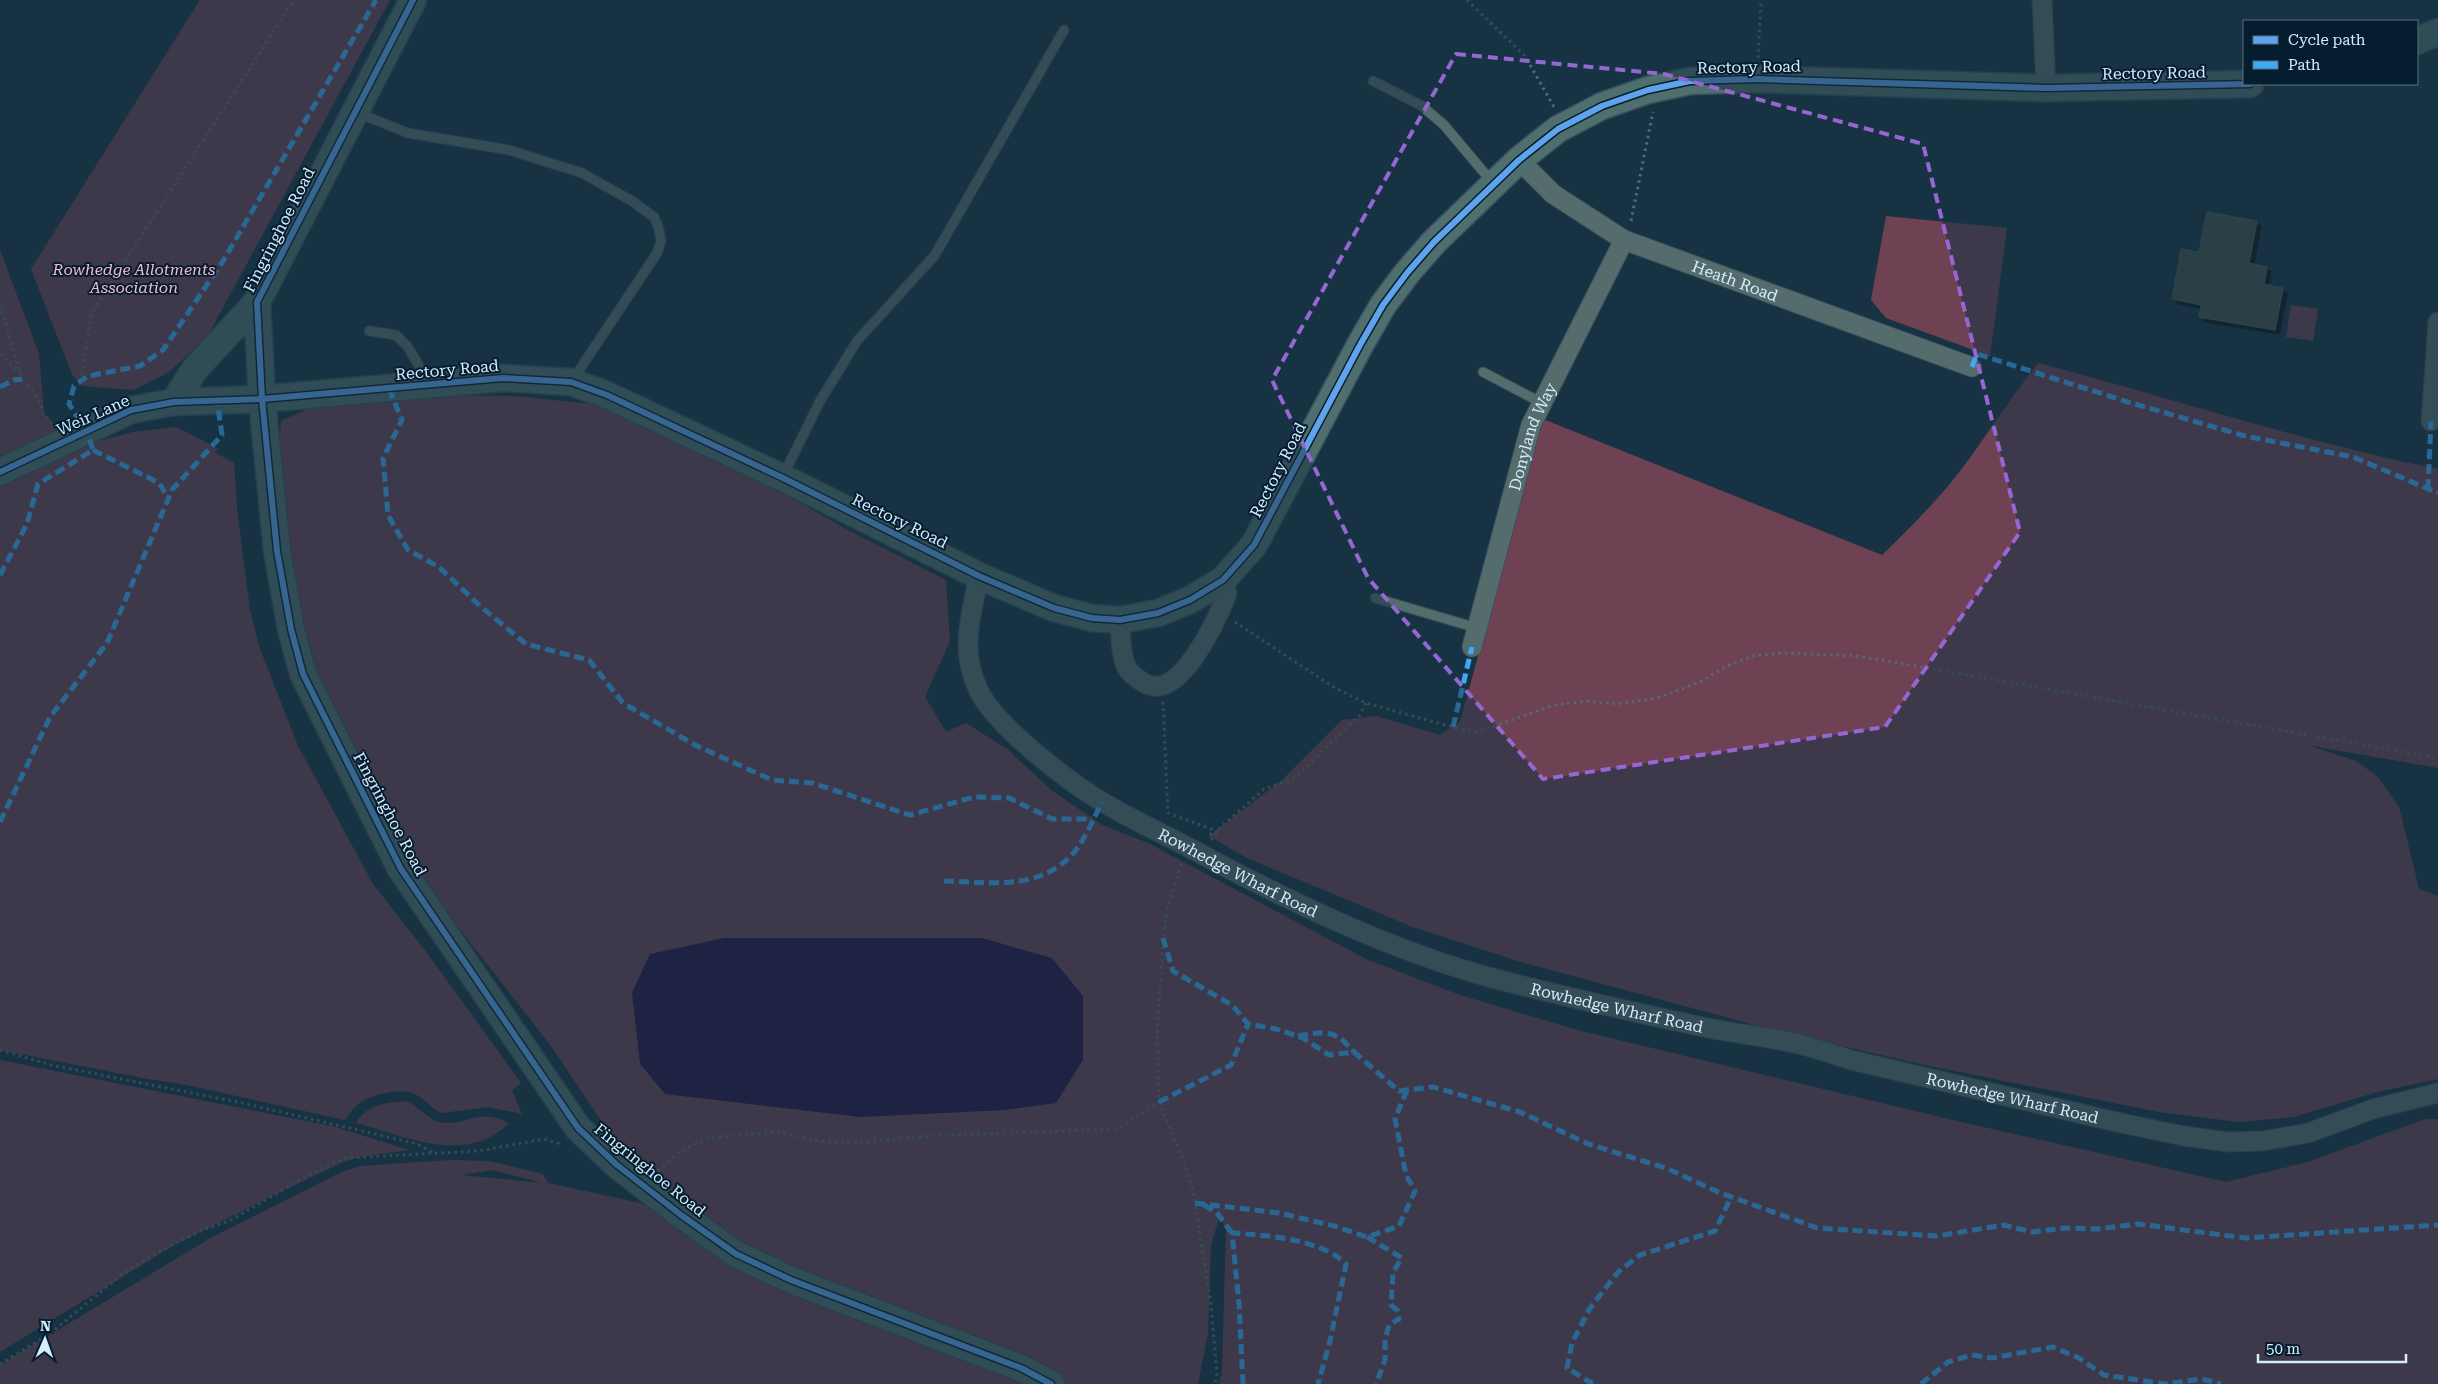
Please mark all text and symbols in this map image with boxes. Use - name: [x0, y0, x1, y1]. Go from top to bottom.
- legend: [2243, 20, 2418, 85]
- text: Cycle path: [2288, 31, 2366, 49]
- text: Path: [2288, 56, 2321, 74]
- street label: Rectory Road: [1697, 57, 1801, 77]
- street label: Rectory Road: [2102, 63, 2206, 83]
- street label: Fingringhoe Road: [239, 164, 319, 296]
- street label: Heath Road: [1690, 256, 1781, 305]
- park label: Rowhedge Allotments Association: [52, 260, 215, 297]
- street label: Rectory Road: [394, 356, 500, 384]
- street label: Donyland Way: [1504, 379, 1560, 493]
- street label: Weir Lane: [54, 390, 133, 440]
- street label: Rectory Road: [1246, 419, 1310, 521]
- street label: Rectory Road: [849, 490, 951, 552]
- street label: Fingringhoe Road: [349, 749, 431, 879]
- street label: Rowhedge Wharf Road: [1155, 824, 1321, 921]
- street label: Rowhedge Wharf Road: [1529, 979, 1705, 1036]
- street label: Rowhedge Wharf Road: [1925, 1068, 2101, 1127]
- street label: Fingringhoe Road: [591, 1119, 709, 1221]
- north arrow: [20, 1314, 70, 1364]
- text: N: [40, 1318, 51, 1334]
- scale bar: [2258, 1332, 2406, 1364]
- text: 50 m: [2266, 1340, 2301, 1358]

